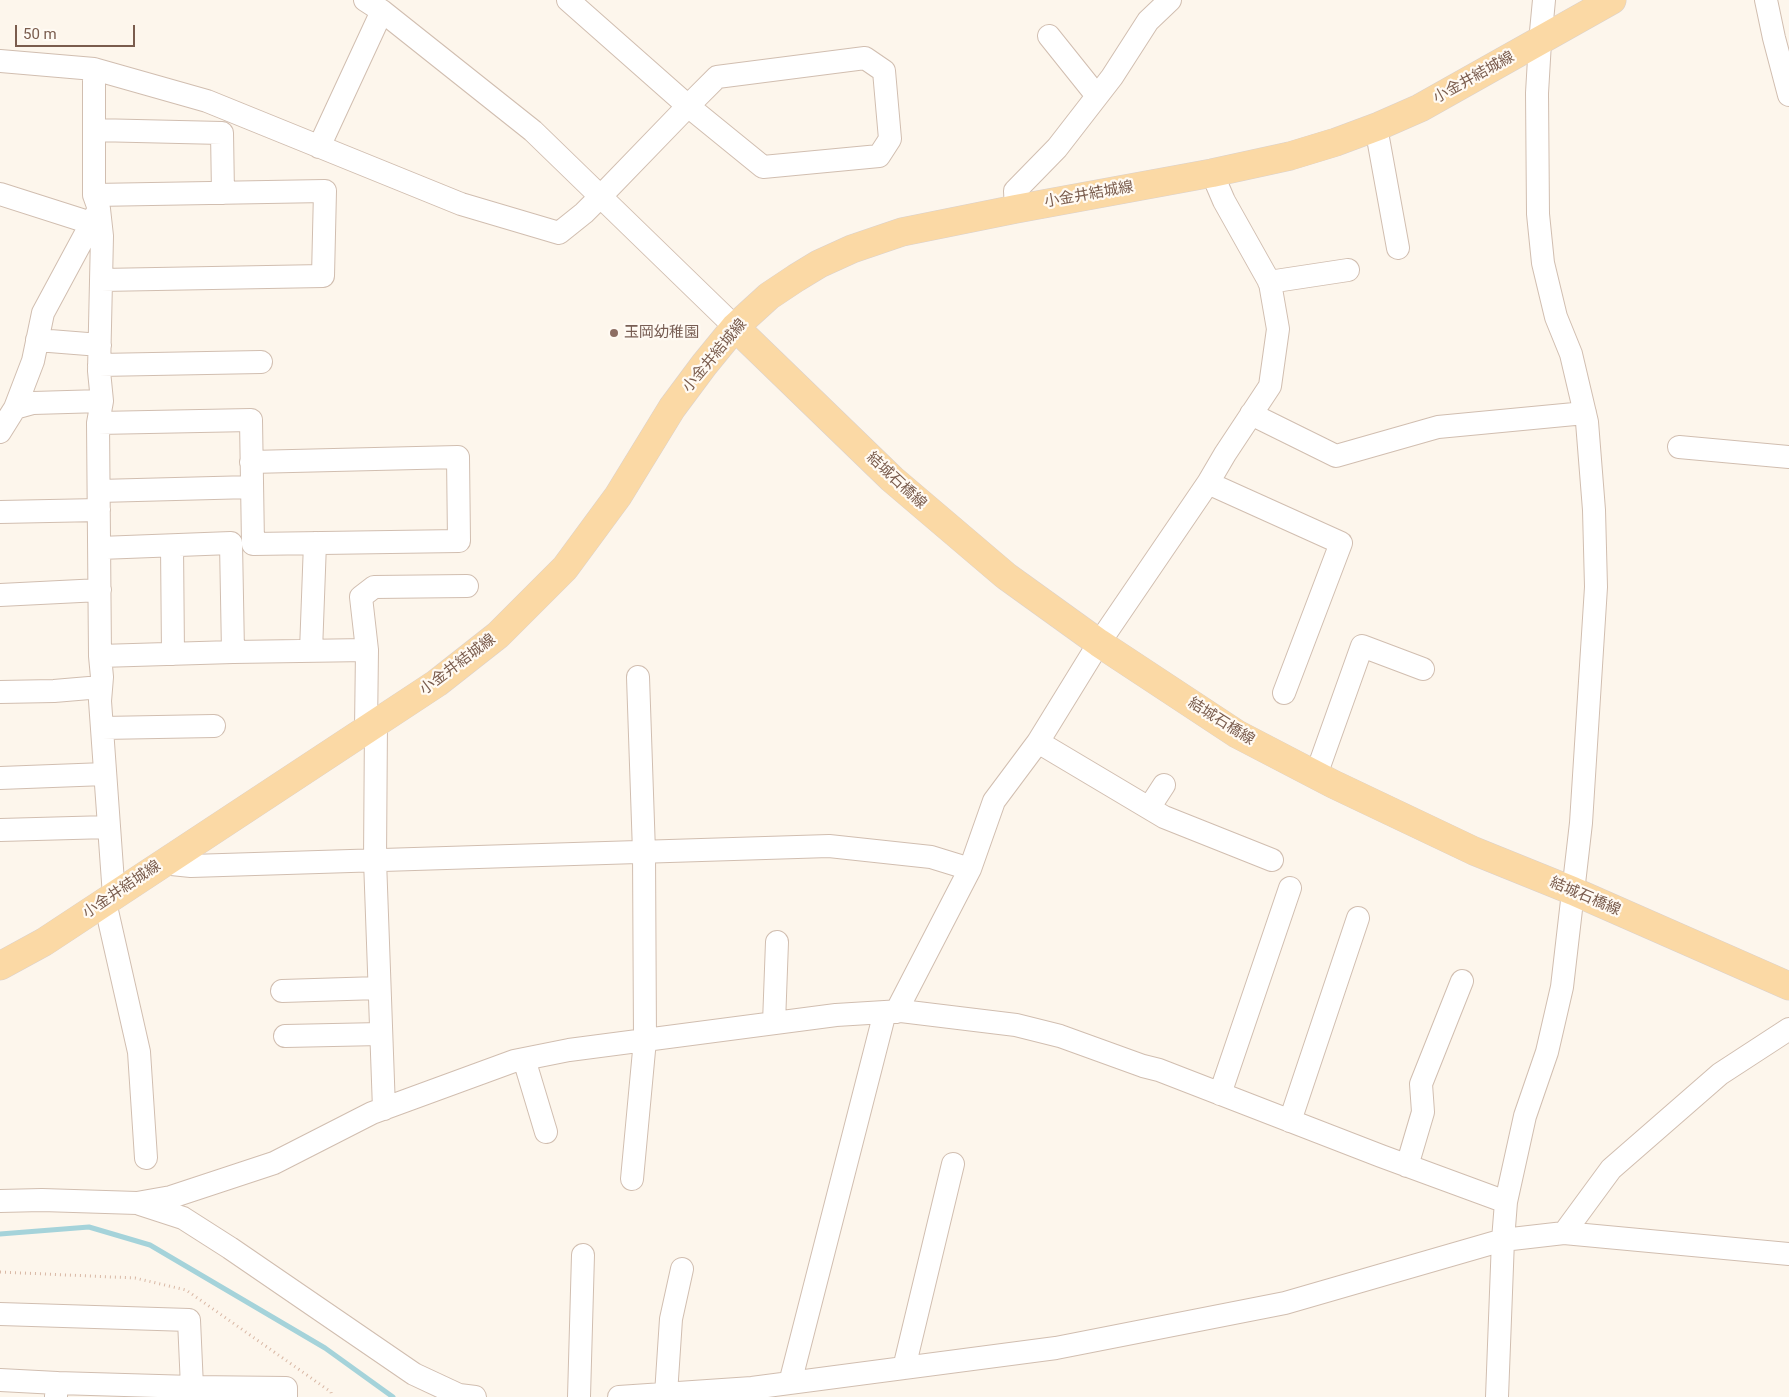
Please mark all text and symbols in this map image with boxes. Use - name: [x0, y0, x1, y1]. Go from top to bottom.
- scale bar: [18, 15, 138, 47]
- text: 50 m: [23, 25, 57, 43]
- street label: 小金井結城線: [1430, 48, 1518, 108]
- street label: 小金井結城線: [1043, 178, 1135, 212]
- street label: 小金井結城線: [679, 316, 751, 396]
- place label: 玉岡幼稚園: [624, 324, 699, 342]
- marker: 玉岡幼稚園: [608, 327, 620, 339]
- street label: 結城石橋線: [862, 449, 930, 513]
- street label: 小金井結城線: [417, 631, 499, 699]
- street label: 結城石橋線: [1184, 694, 1258, 750]
- street label: 小金井結城線: [80, 857, 164, 923]
- street label: 結城石橋線: [1547, 874, 1623, 920]

